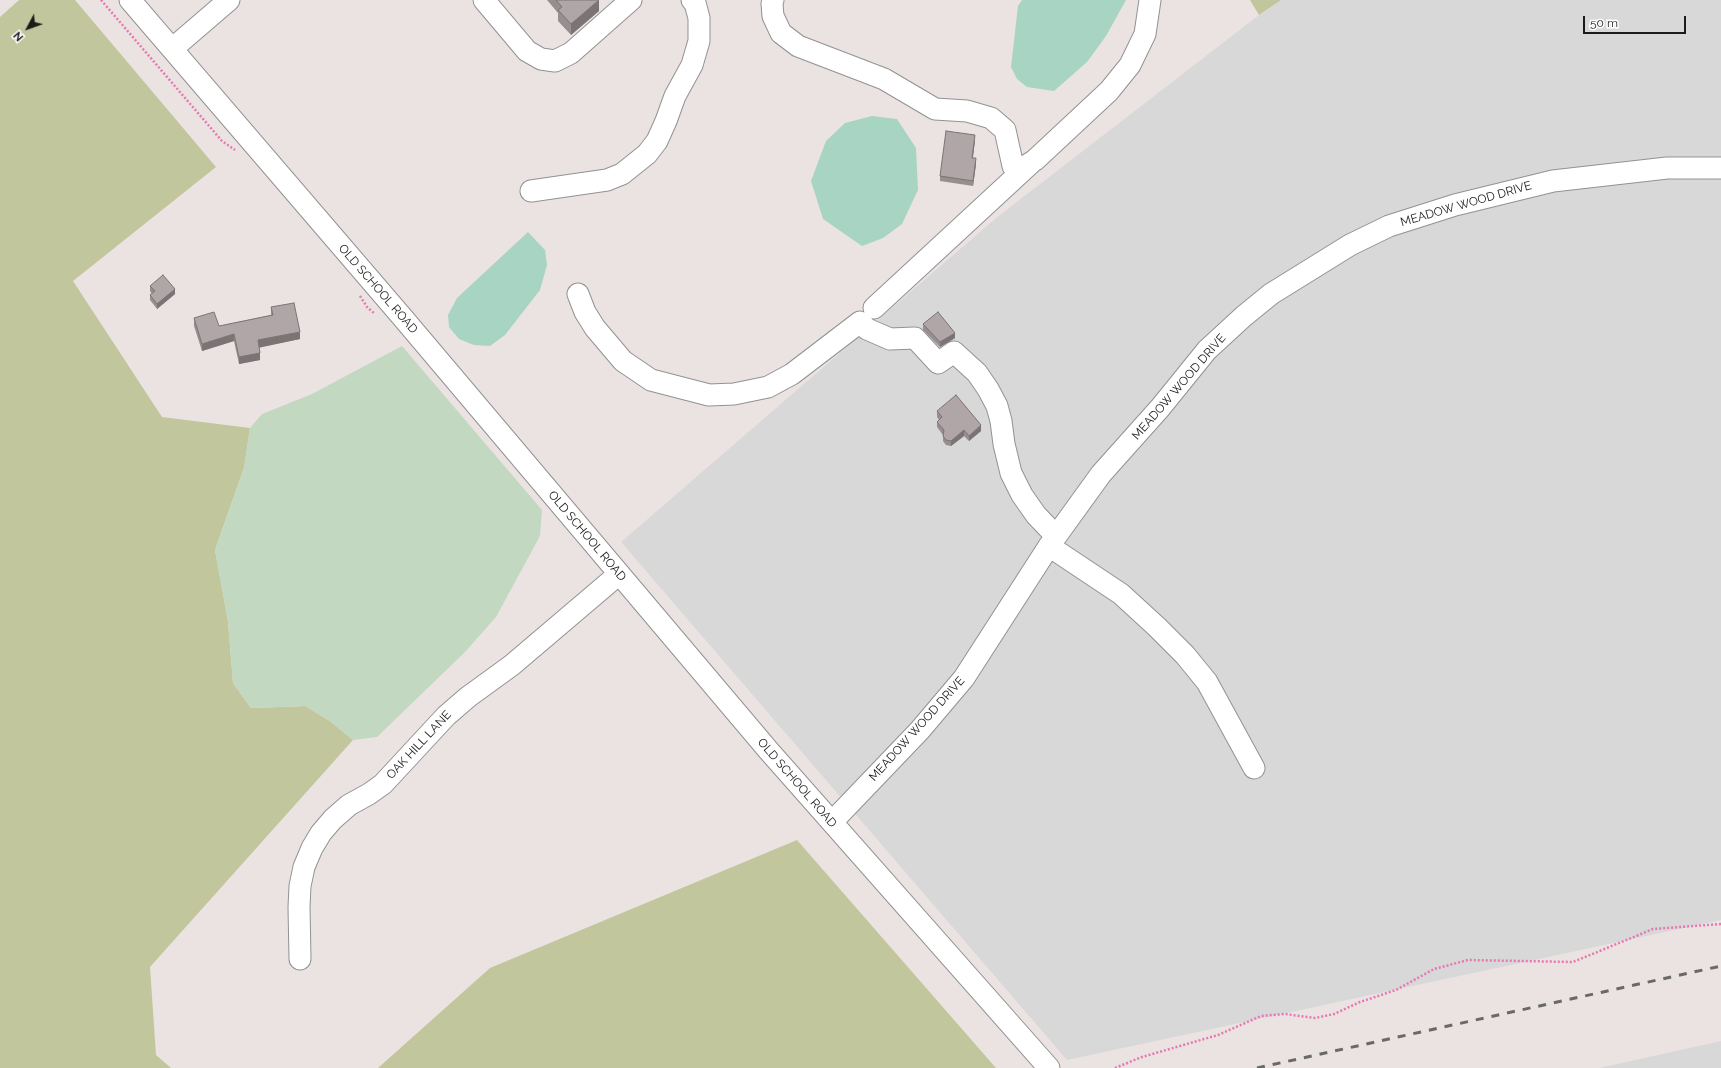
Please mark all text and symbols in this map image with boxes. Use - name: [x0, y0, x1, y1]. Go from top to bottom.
- north arrow: [8, 8, 48, 48]
- scale bar: [1585, 8, 1688, 34]
- text: 50 m: [1590, 16, 1618, 30]
- text: N: [11, 29, 26, 44]
- street label: MEADOW WOOD DRIVE: [1399, 178, 1533, 230]
- street label: OLD SCHOOL ROAD: [335, 242, 421, 336]
- street label: MEADOW WOOD DRIVE: [1129, 331, 1229, 443]
- street label: OLD SCHOOL ROAD: [545, 488, 629, 584]
- street label: MEADOW WOOD DRIVE: [866, 674, 968, 784]
- street label: OAK HILL LANE: [384, 708, 454, 782]
- street label: OLD SCHOOL ROAD: [754, 736, 840, 830]

